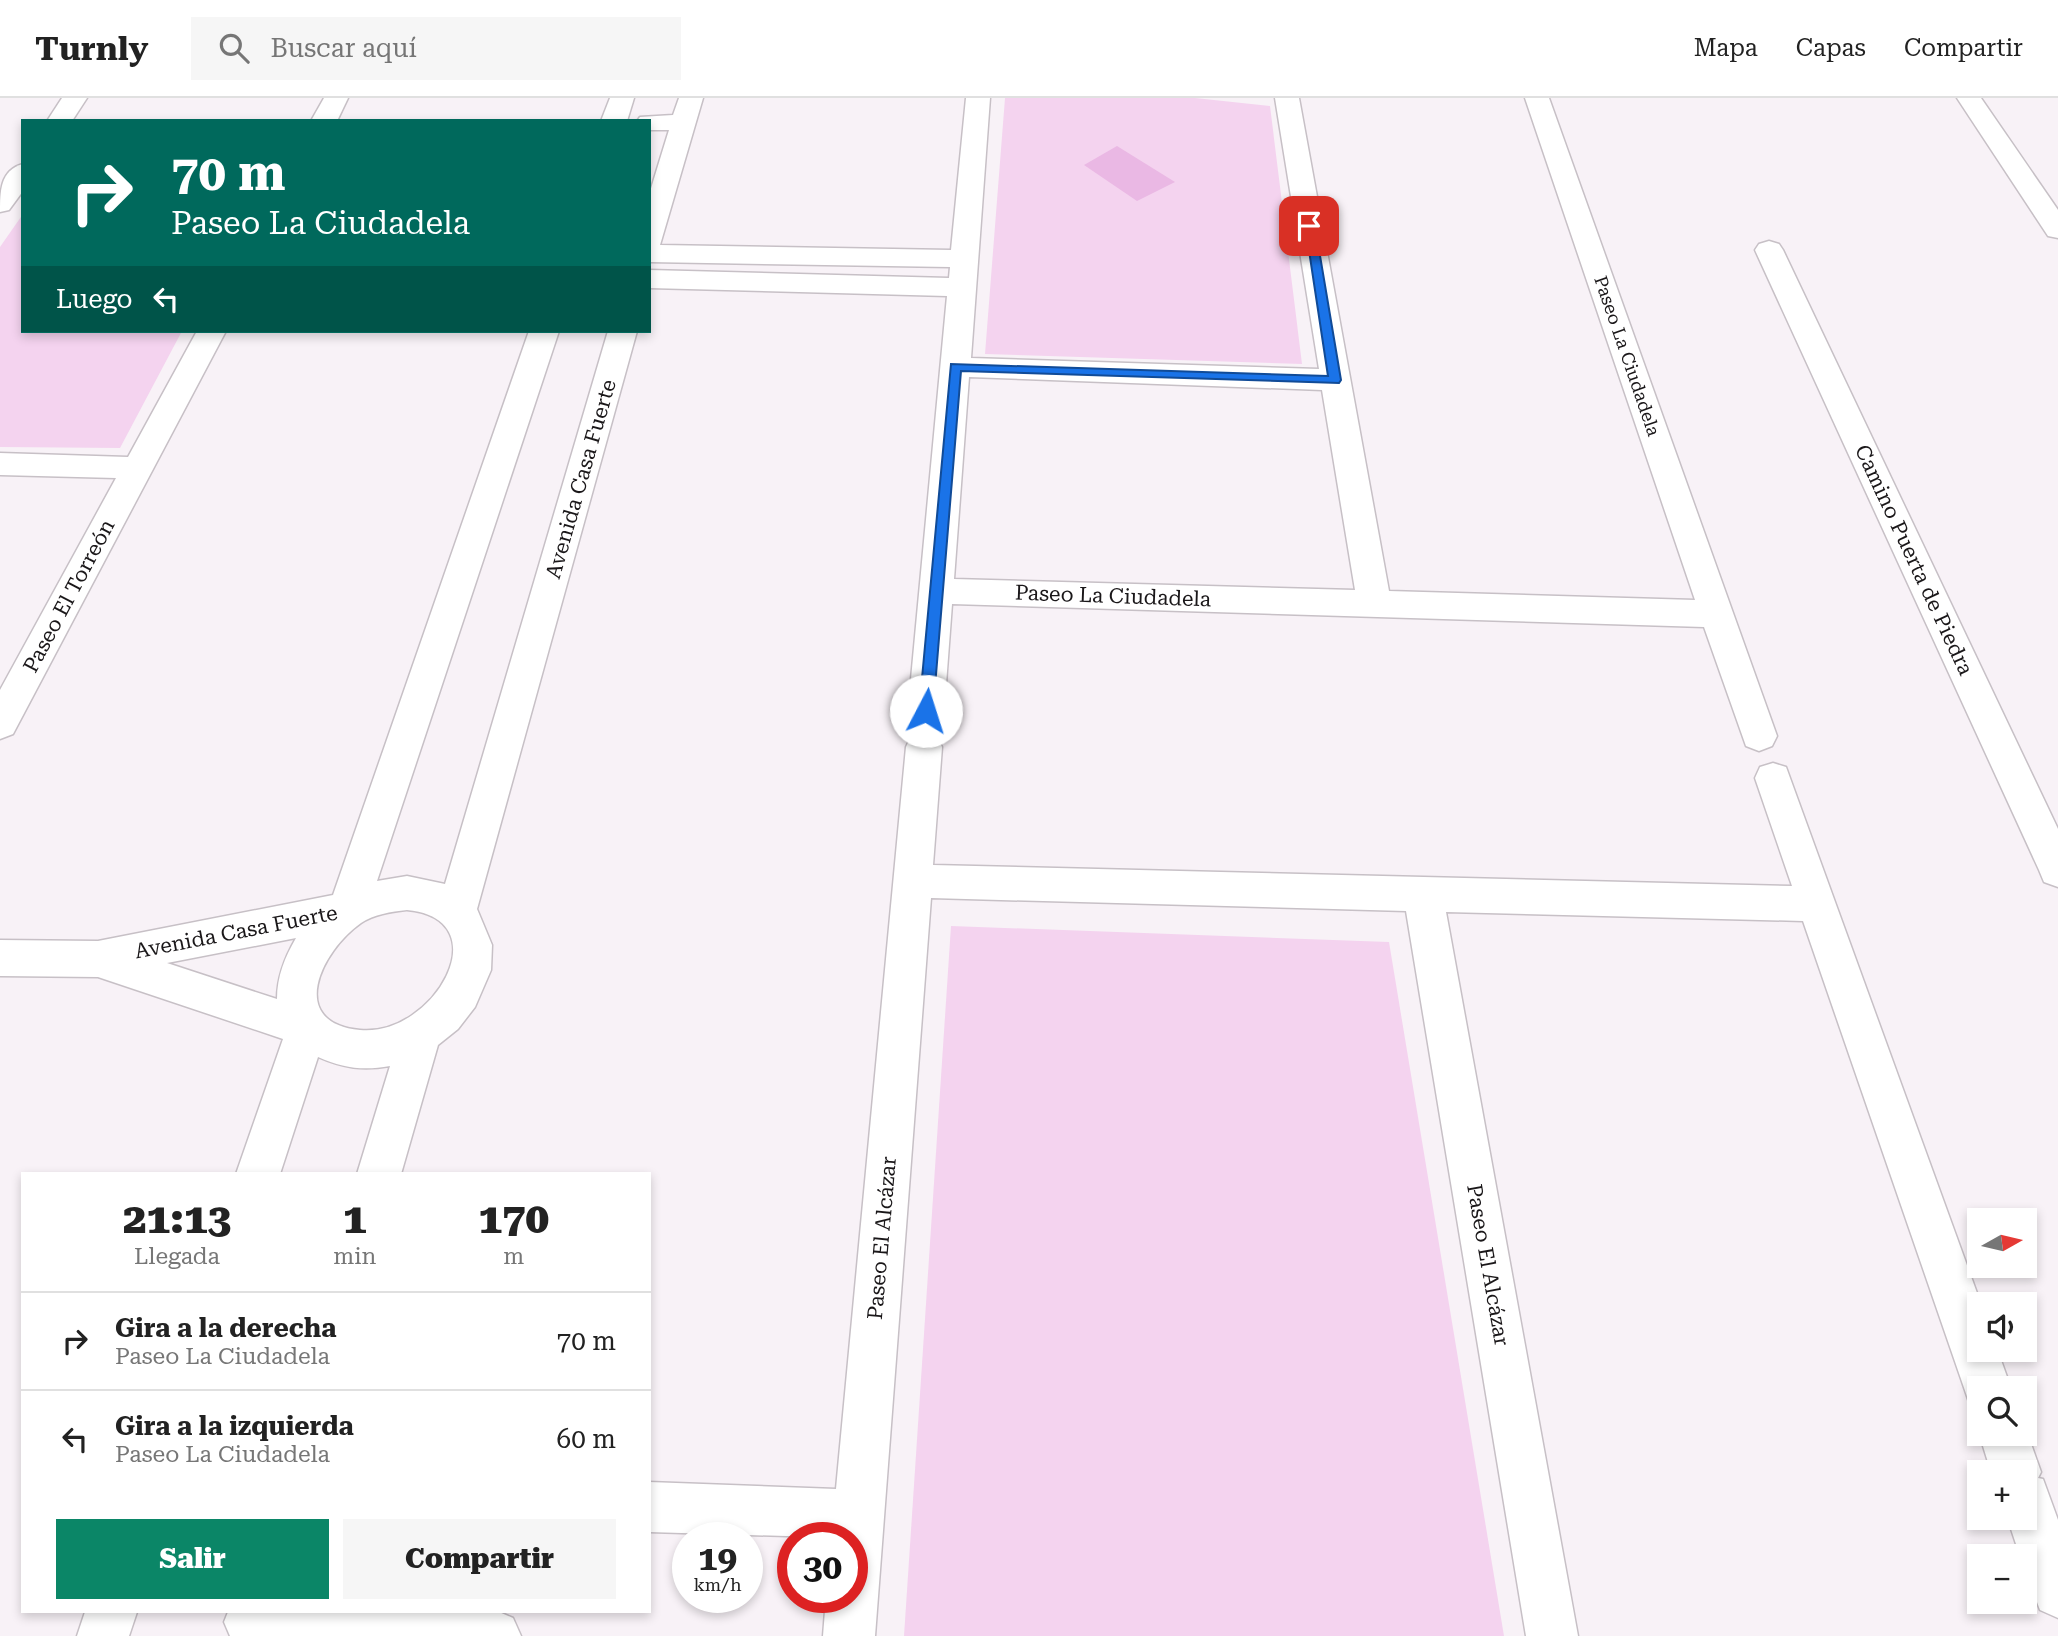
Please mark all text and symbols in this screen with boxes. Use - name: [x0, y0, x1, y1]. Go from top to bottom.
- search box: [191, 17, 681, 80]
- text: Turnly: [35, 29, 149, 68]
- icon: search: [215, 29, 253, 67]
- text: Buscar aquí: [271, 33, 417, 63]
- text: Mapa: [1694, 34, 1758, 62]
- text: Capas: [1796, 34, 1866, 62]
- text: Compartir: [1904, 34, 2023, 62]
- text: 70 m: [171, 145, 286, 202]
- icon: right: [56, 147, 147, 238]
- pin: [1279, 196, 1339, 256]
- text: Paseo La Ciudadela: [171, 204, 470, 242]
- icon: arrive: [1290, 207, 1328, 245]
- street label: Paseo La Ciudadela: [1590, 273, 1665, 439]
- icon: left: [147, 280, 185, 318]
- text: Luego: [56, 284, 133, 314]
- street label: Avenida Casa Fuerte: [541, 377, 621, 581]
- street label: Camino Puerta de Piedra: [1850, 441, 1978, 679]
- street label: Paseo El Torreón: [18, 515, 120, 677]
- street label: Paseo La Ciudadela: [1014, 581, 1212, 611]
- position arrow: [889, 674, 963, 748]
- street label: Avenida Casa Fuerte: [133, 901, 339, 963]
- street label: Paseo El Alcázar: [863, 1155, 901, 1321]
- street label: Paseo El Alcázar: [1462, 1182, 1514, 1348]
- text: 21:13: [123, 1194, 231, 1243]
- text: 1: [343, 1194, 367, 1243]
- text: 170: [478, 1194, 549, 1243]
- north arrow: [1967, 1208, 2037, 1278]
- map controls: [1967, 1208, 2037, 1614]
- text: Llegada: [134, 1243, 220, 1270]
- text: min: [333, 1243, 376, 1270]
- text: m: [503, 1243, 524, 1270]
- button: sound: [1967, 1292, 2037, 1362]
- text: Gira a la derecha: [115, 1313, 336, 1343]
- icon: right: [56, 1322, 94, 1360]
- text: 70 m: [557, 1326, 616, 1356]
- text: Paseo La Ciudadela: [115, 1343, 330, 1370]
- button: search: [1967, 1376, 2037, 1446]
- text: Gira a la izquierda: [115, 1411, 354, 1441]
- icon: left: [56, 1420, 94, 1458]
- text: 60 m: [557, 1424, 616, 1454]
- text: Paseo La Ciudadela: [115, 1441, 330, 1468]
- button: +: [1967, 1460, 2037, 1530]
- button: Salir: [56, 1519, 329, 1599]
- button: Compartir: [343, 1519, 616, 1599]
- speed limit sign: 30: [777, 1522, 868, 1613]
- text: 19: [698, 1538, 737, 1579]
- button: −: [1967, 1544, 2037, 1614]
- text: km/h: [693, 1574, 742, 1595]

